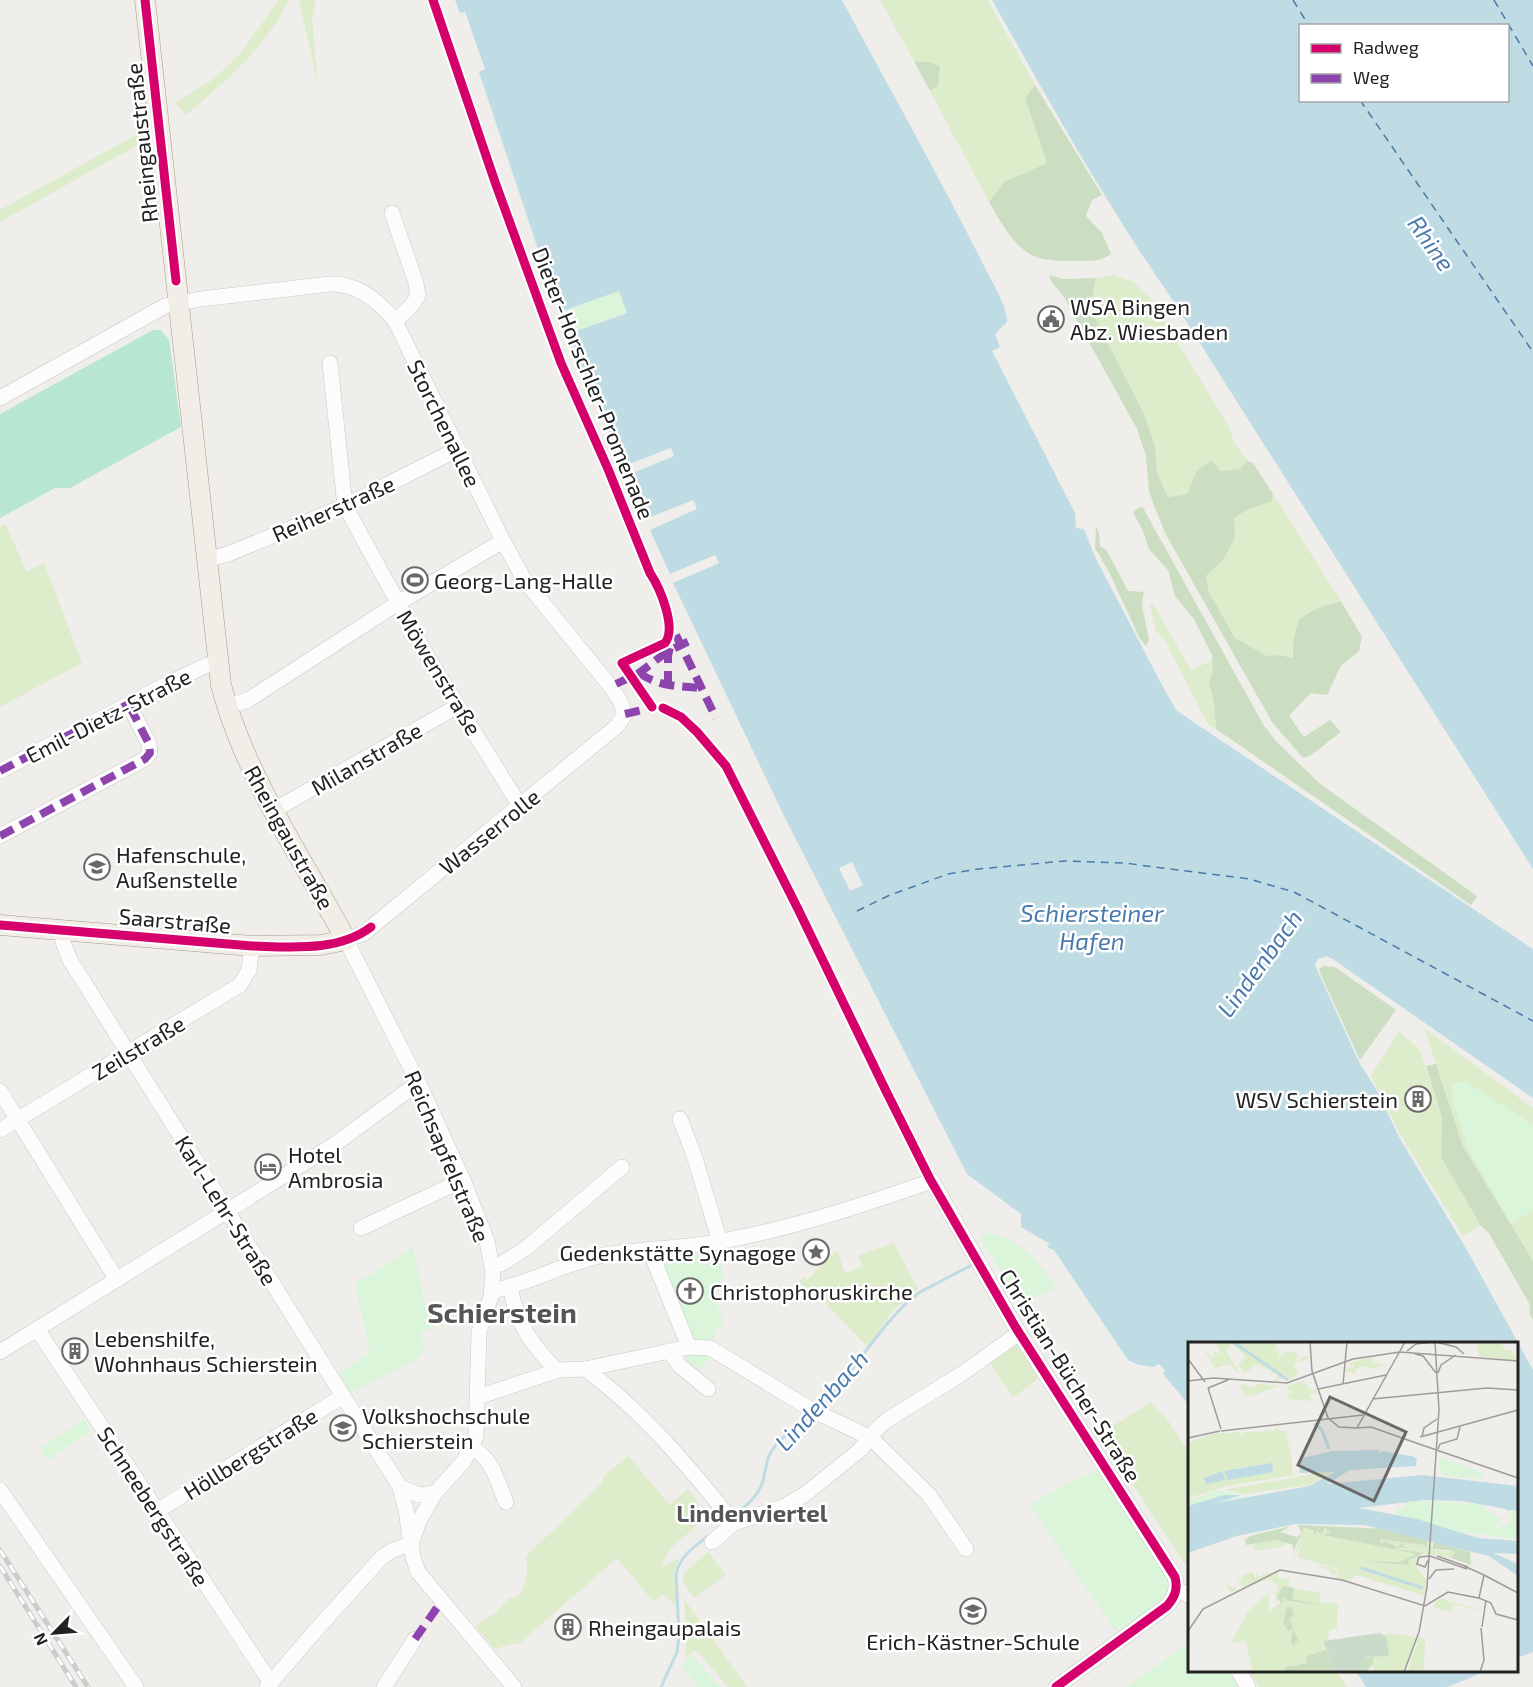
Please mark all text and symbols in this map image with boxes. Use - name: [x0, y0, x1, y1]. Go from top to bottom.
- legend: [1299, 24, 1509, 102]
- text: Radweg: [1353, 36, 1419, 58]
- street label: Rheingaustraße: [120, 62, 162, 224]
- text: Weg: [1353, 66, 1389, 88]
- water label: Rhine: [1403, 210, 1462, 277]
- street label: Dieter-Horschler-Promenade: [527, 243, 661, 523]
- place label: WSA Bingen Abz. Wiesbaden: [1070, 293, 1228, 344]
- public building icon: WSA Bingen Abz. Wiesbaden: [1036, 304, 1066, 334]
- street label: Storchenallee: [403, 355, 487, 491]
- street label: Reiherstraße: [268, 469, 398, 547]
- sports icon: Georg-Lang-Halle: [400, 565, 430, 595]
- place label: Georg-Lang-Halle: [434, 567, 613, 593]
- street label: Möwenstraße: [392, 605, 488, 739]
- street label: Emil-Dietz-Straße: [21, 662, 195, 768]
- street label: Milanstraße: [306, 716, 426, 800]
- street label: Rheingaustraße: [240, 761, 340, 913]
- street label: Wasserrolle: [434, 783, 544, 879]
- place label: Hafenschule, Außenstelle: [116, 841, 246, 892]
- school or university icon: Hafenschule, Außenstelle: [82, 852, 112, 882]
- water label: Schiersteiner Hafen: [1020, 898, 1164, 955]
- street label: Saarstraße: [118, 902, 232, 938]
- water label: Lindenbach: [1210, 904, 1308, 1022]
- street label: Zeilstraße: [87, 1009, 189, 1085]
- street label: Reichsapfelstraße: [400, 1066, 496, 1246]
- building icon: WSV Schierstein: [1403, 1084, 1433, 1114]
- place label: WSV Schierstein: [1235, 1086, 1398, 1112]
- street label: Karl-Lehr-Straße: [171, 1130, 283, 1290]
- place label: Hotel Ambrosia: [288, 1141, 383, 1192]
- hotel icon: Hotel Ambrosia: [253, 1152, 283, 1182]
- place icon: Gedenkstätte Synagoge: [801, 1237, 831, 1267]
- place label: Gedenkstätte Synagoge: [559, 1239, 796, 1265]
- street label: Christian-Bücher-Straße: [995, 1264, 1147, 1486]
- church icon: Christophoruskirche: [675, 1276, 705, 1306]
- place label: Christophoruskirche: [710, 1278, 913, 1304]
- district label: Schierstein: [427, 1295, 577, 1329]
- place label: Lebenshilfe, Wohnhaus Schierstein: [94, 1325, 318, 1376]
- building icon: Lebenshilfe, Wohnhaus Schierstein: [60, 1336, 90, 1366]
- inset map: [1188, 1342, 1518, 1672]
- water label: Lindenbach: [768, 1344, 874, 1456]
- street label: Höllbergstraße: [178, 1402, 322, 1504]
- place label: Volkshochschule Schierstein: [362, 1402, 530, 1453]
- school or university icon: Volkshochschule Schierstein: [328, 1413, 358, 1443]
- street label: Schneebergstraße: [93, 1421, 215, 1591]
- district label: Lindenviertel: [676, 1498, 828, 1527]
- school or university icon: Erich-Kästner-Schule: [958, 1596, 988, 1626]
- north arrow: [24, 1603, 84, 1663]
- building icon: Rheingaupalais: [553, 1612, 583, 1642]
- place label: Rheingaupalais: [588, 1614, 741, 1640]
- place label: Erich-Kästner-Schule: [866, 1628, 1080, 1654]
- text: N: [29, 1630, 51, 1649]

